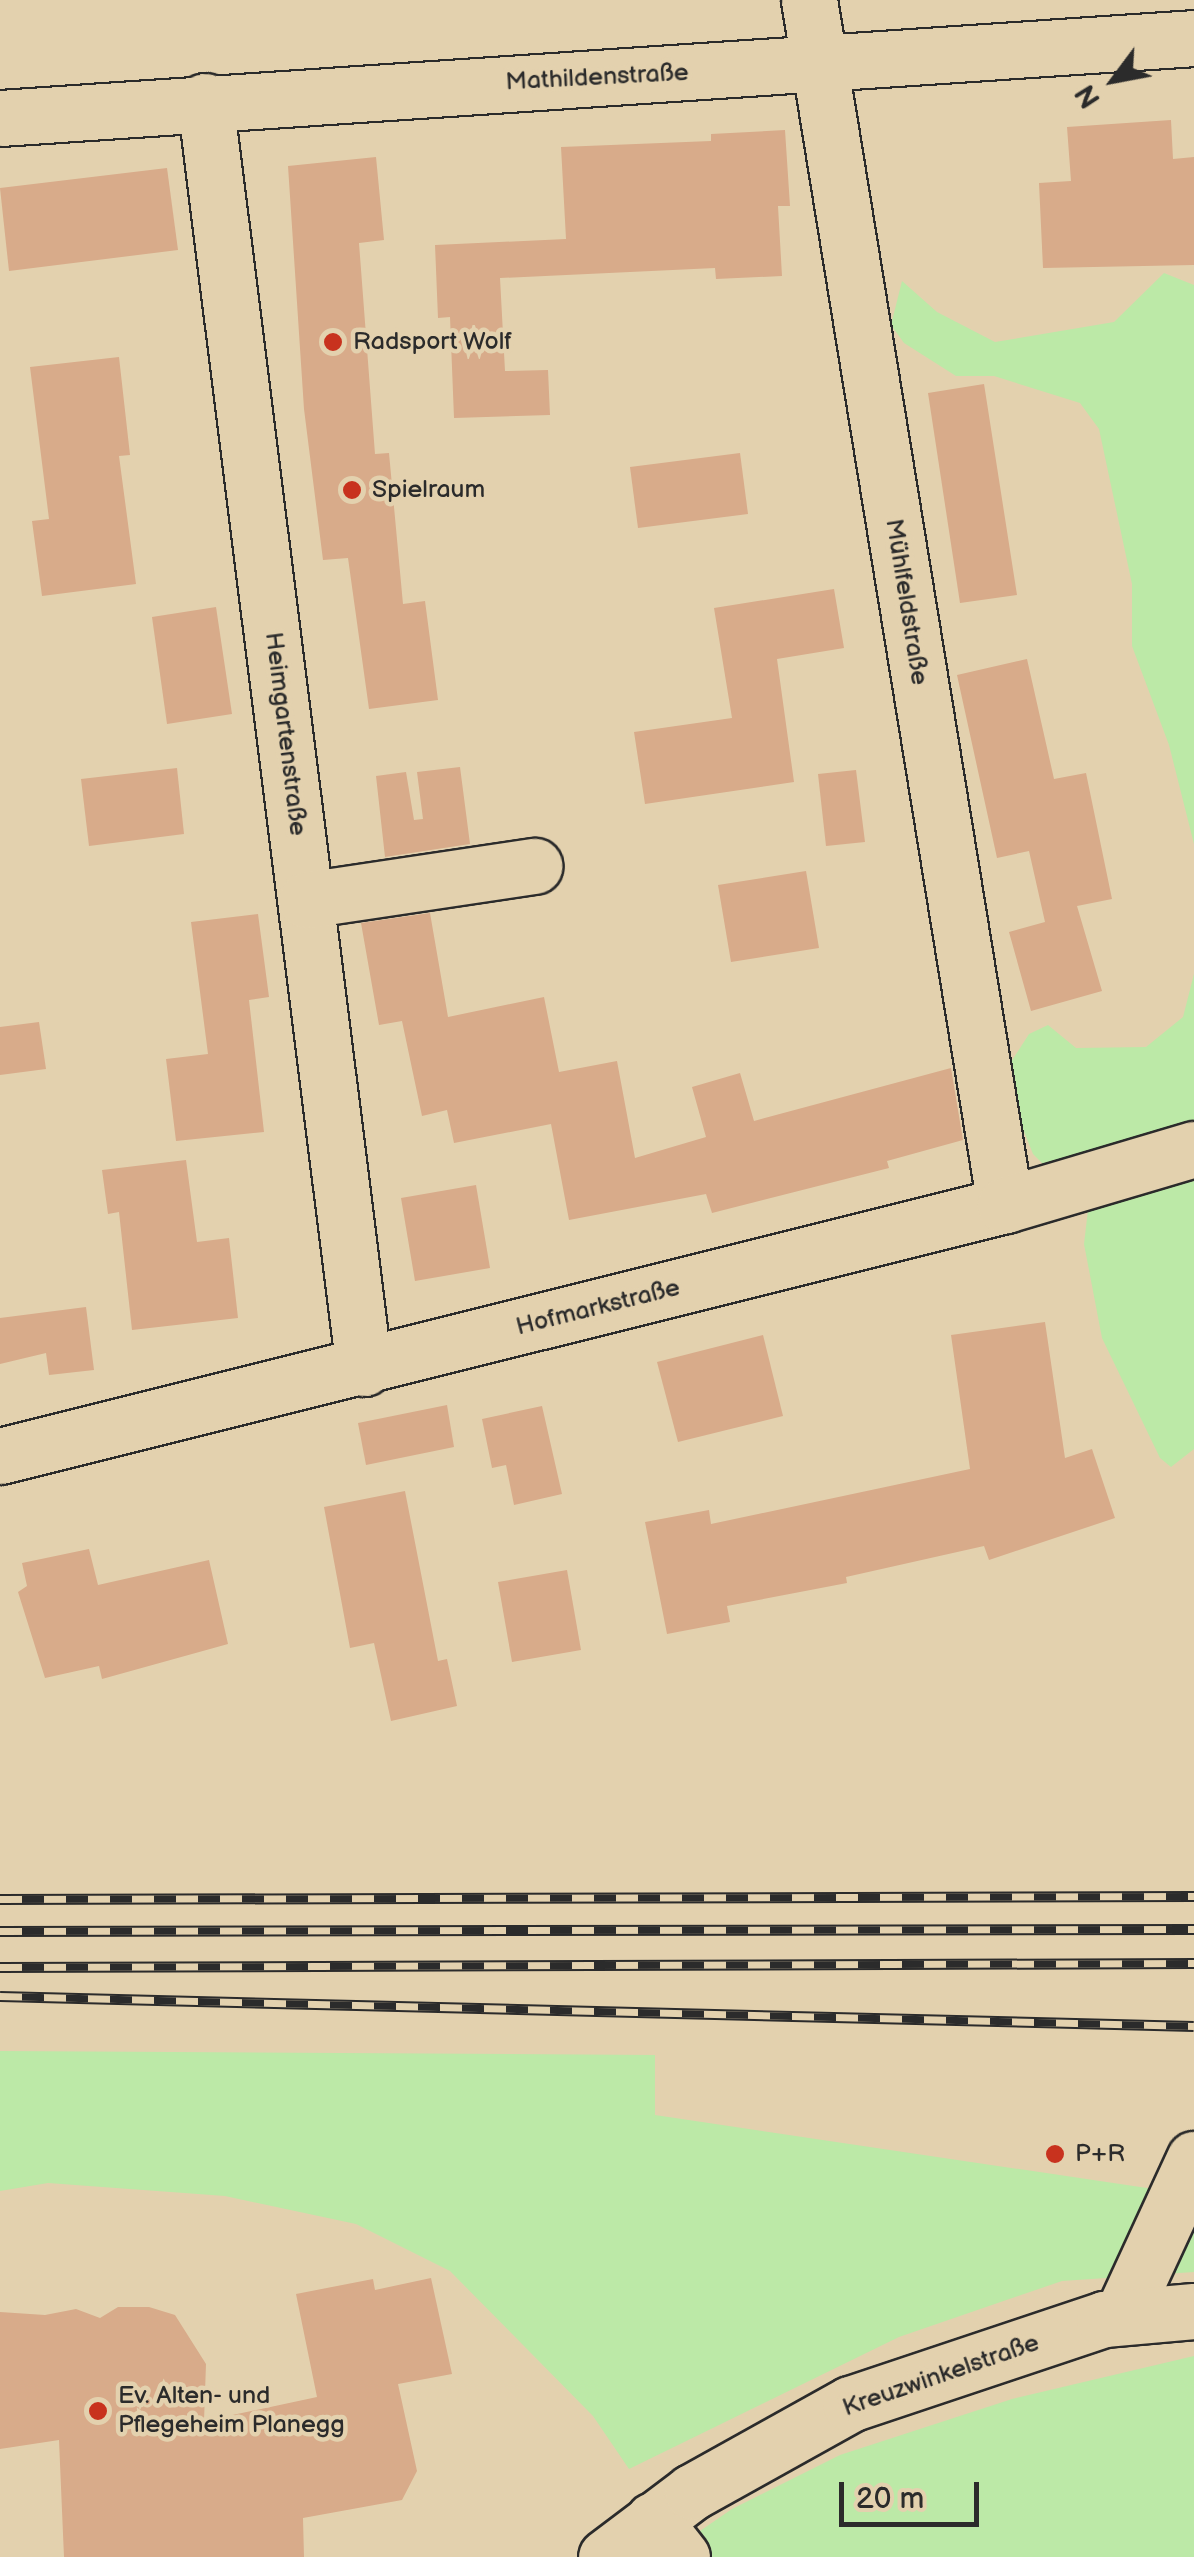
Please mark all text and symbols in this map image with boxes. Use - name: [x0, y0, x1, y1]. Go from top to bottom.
- north arrow: [1064, 30, 1164, 130]
- street label: Mathildenstraße: [505, 58, 689, 98]
- text: N: [1069, 79, 1108, 114]
- place label: Radsport Wolf: [353, 327, 513, 357]
- marker: Radsport Wolf: [322, 331, 344, 353]
- place label: Spielraum: [372, 475, 485, 505]
- marker: Spielraum: [341, 479, 363, 501]
- street label: Mühlfeldstraße: [878, 517, 934, 687]
- street label: Heimgartenstraße: [258, 630, 312, 838]
- street label: Hofmarkstraße: [513, 1273, 683, 1343]
- place label: P+R: [1075, 2139, 1125, 2169]
- marker: P+R: [1044, 2143, 1066, 2165]
- street label: Kreuzwinkelstraße: [839, 2328, 1043, 2424]
- place label: Ev. Alten- und Pflegeheim Planegg: [118, 2382, 345, 2441]
- marker: Ev. Alten- und Pflegeheim Planegg: [87, 2400, 109, 2422]
- scale bar: [844, 2462, 984, 2524]
- text: 20 m: [856, 2481, 924, 2517]

